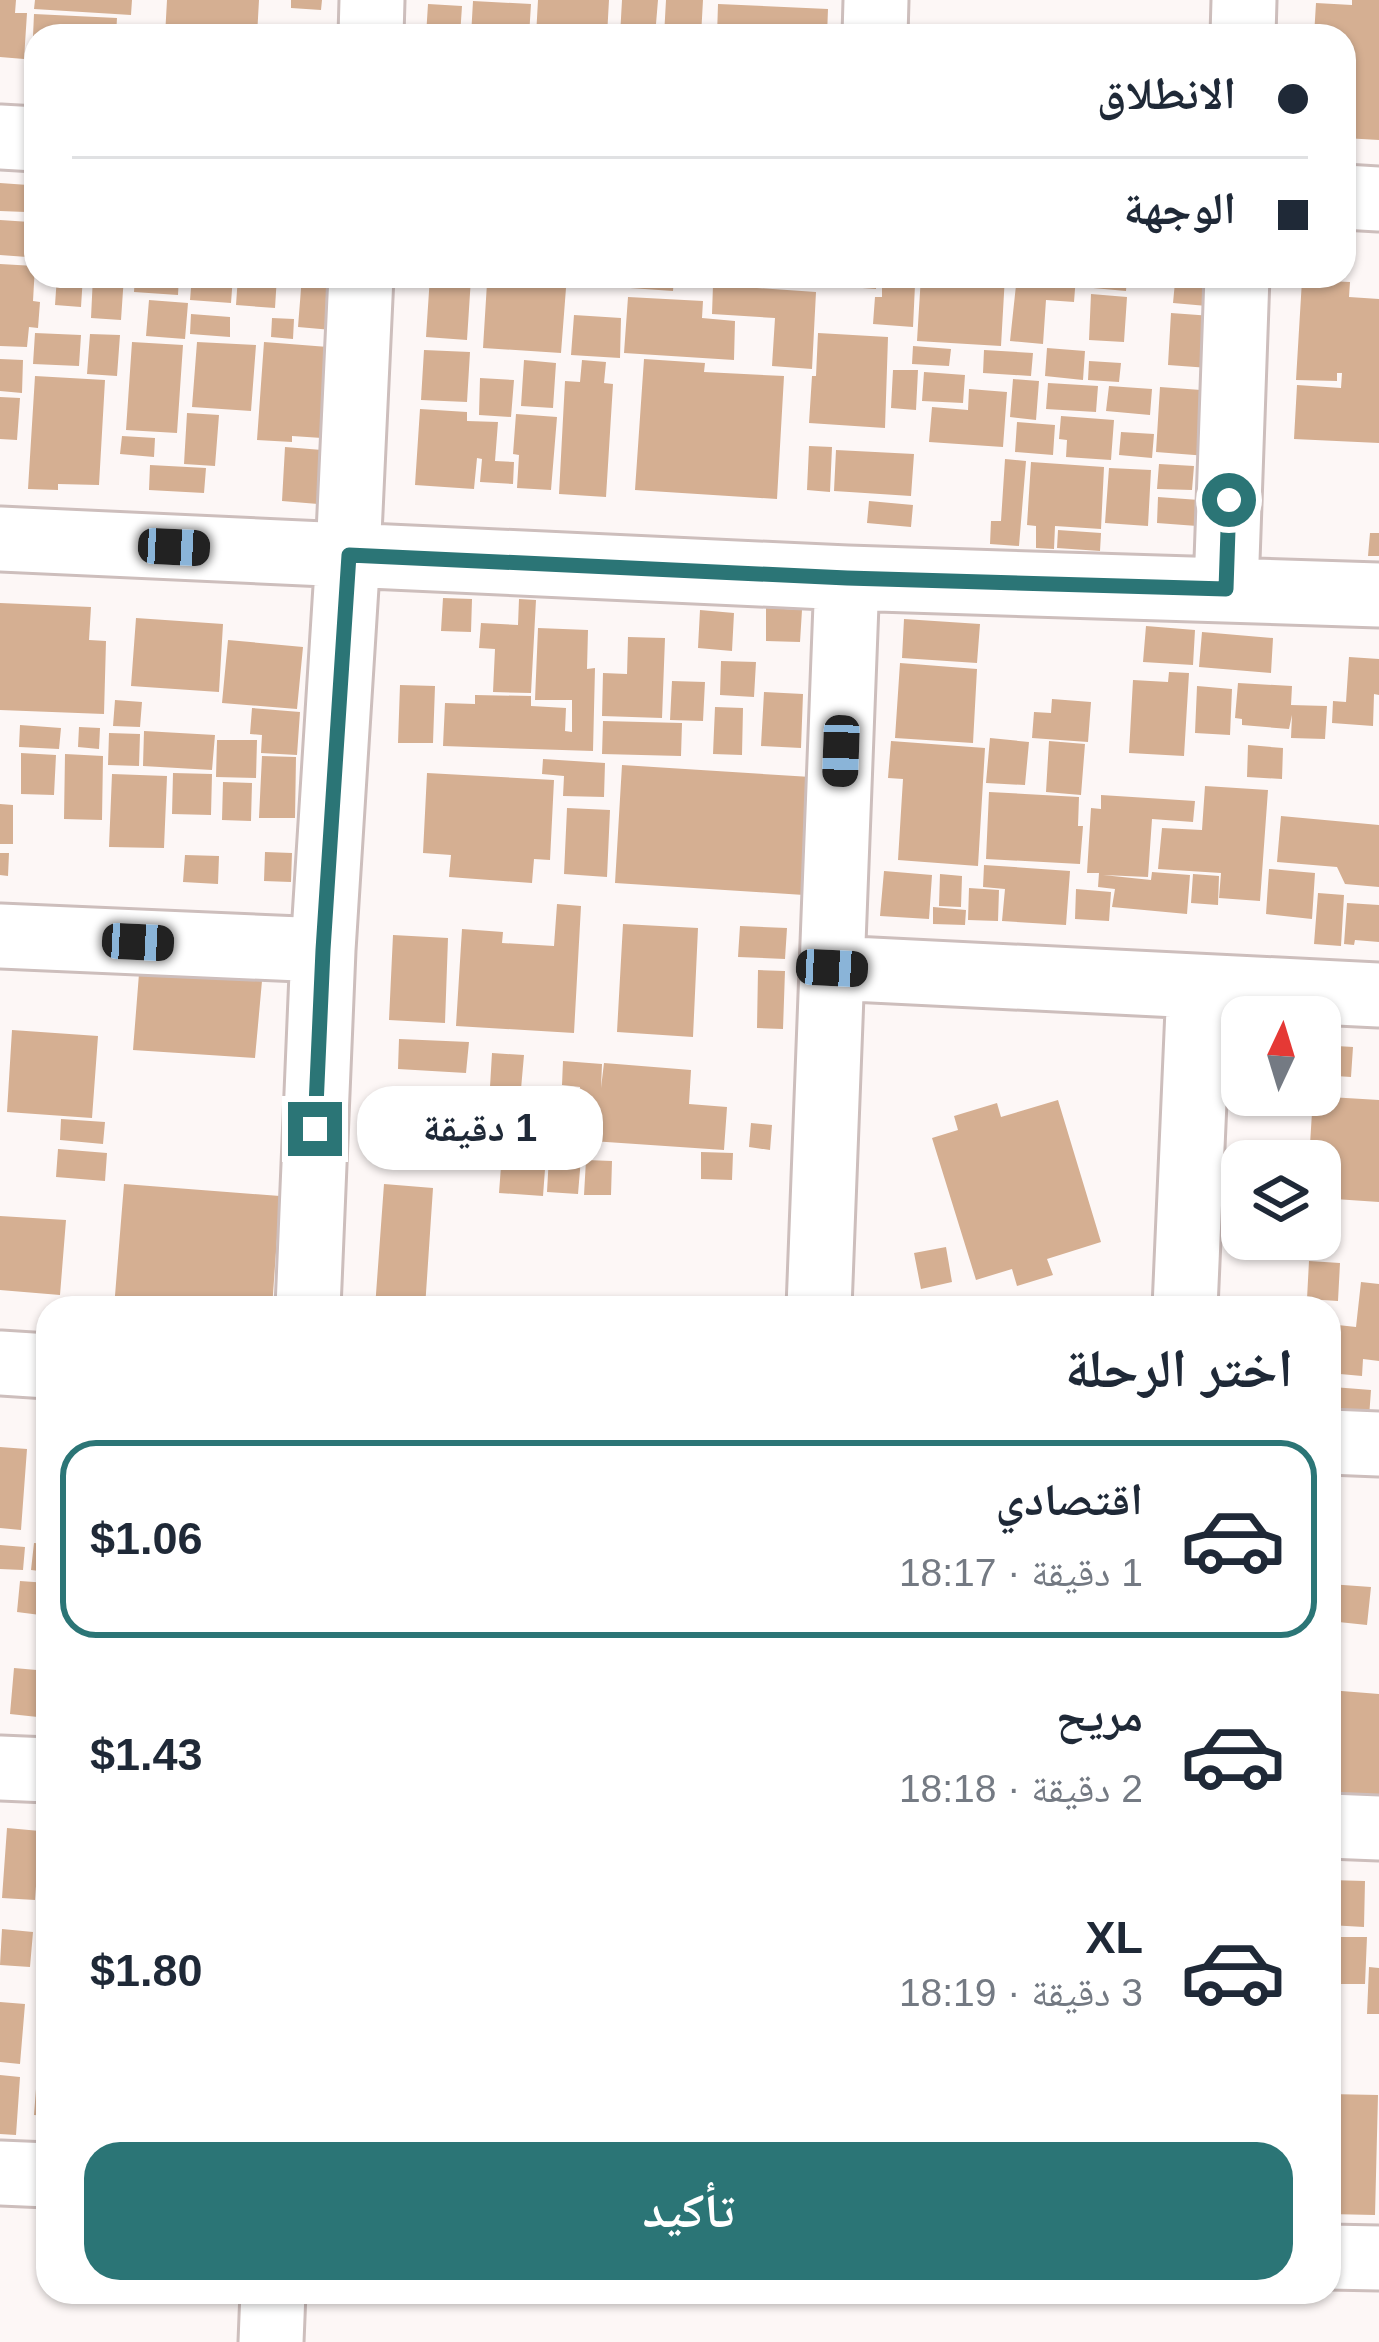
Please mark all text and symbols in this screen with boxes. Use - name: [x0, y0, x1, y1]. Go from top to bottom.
- text: الانطلاق: [1097, 68, 1236, 119]
- text: الوجهة: [1123, 183, 1236, 234]
- route start: [1202, 473, 1256, 527]
- car: [137, 527, 211, 567]
- car: [822, 714, 860, 788]
- car: [101, 922, 175, 962]
- car: [795, 948, 869, 988]
- north arrow: [1221, 996, 1341, 1116]
- map controls: [1221, 996, 1341, 1260]
- callout: 1 دقيقة: [357, 1087, 603, 1171]
- route end: [288, 1102, 342, 1156]
- text: 1 دقيقة: [423, 1106, 537, 1149]
- button: layers: [1221, 1140, 1341, 1260]
- text: اختر الرحلة: [1065, 1338, 1293, 1398]
- text: اقتصادي: [996, 1474, 1143, 1525]
- icon: car: [1179, 1485, 1287, 1593]
- text: $1.06: [90, 1513, 203, 1564]
- text: 1 دقيقة · 18:17: [899, 1551, 1143, 1594]
- text: مريح: [1056, 1690, 1143, 1741]
- icon: car: [1179, 1701, 1287, 1809]
- text: $1.43: [90, 1729, 203, 1780]
- text: 2 دقيقة · 18:18: [899, 1767, 1143, 1810]
- text: XL: [1085, 1912, 1143, 1963]
- icon: car: [1179, 1917, 1287, 2025]
- text: $1.80: [90, 1945, 203, 1996]
- text: 3 دقيقة · 18:19: [899, 1971, 1143, 2014]
- button: تأكيد: [84, 2142, 1293, 2280]

